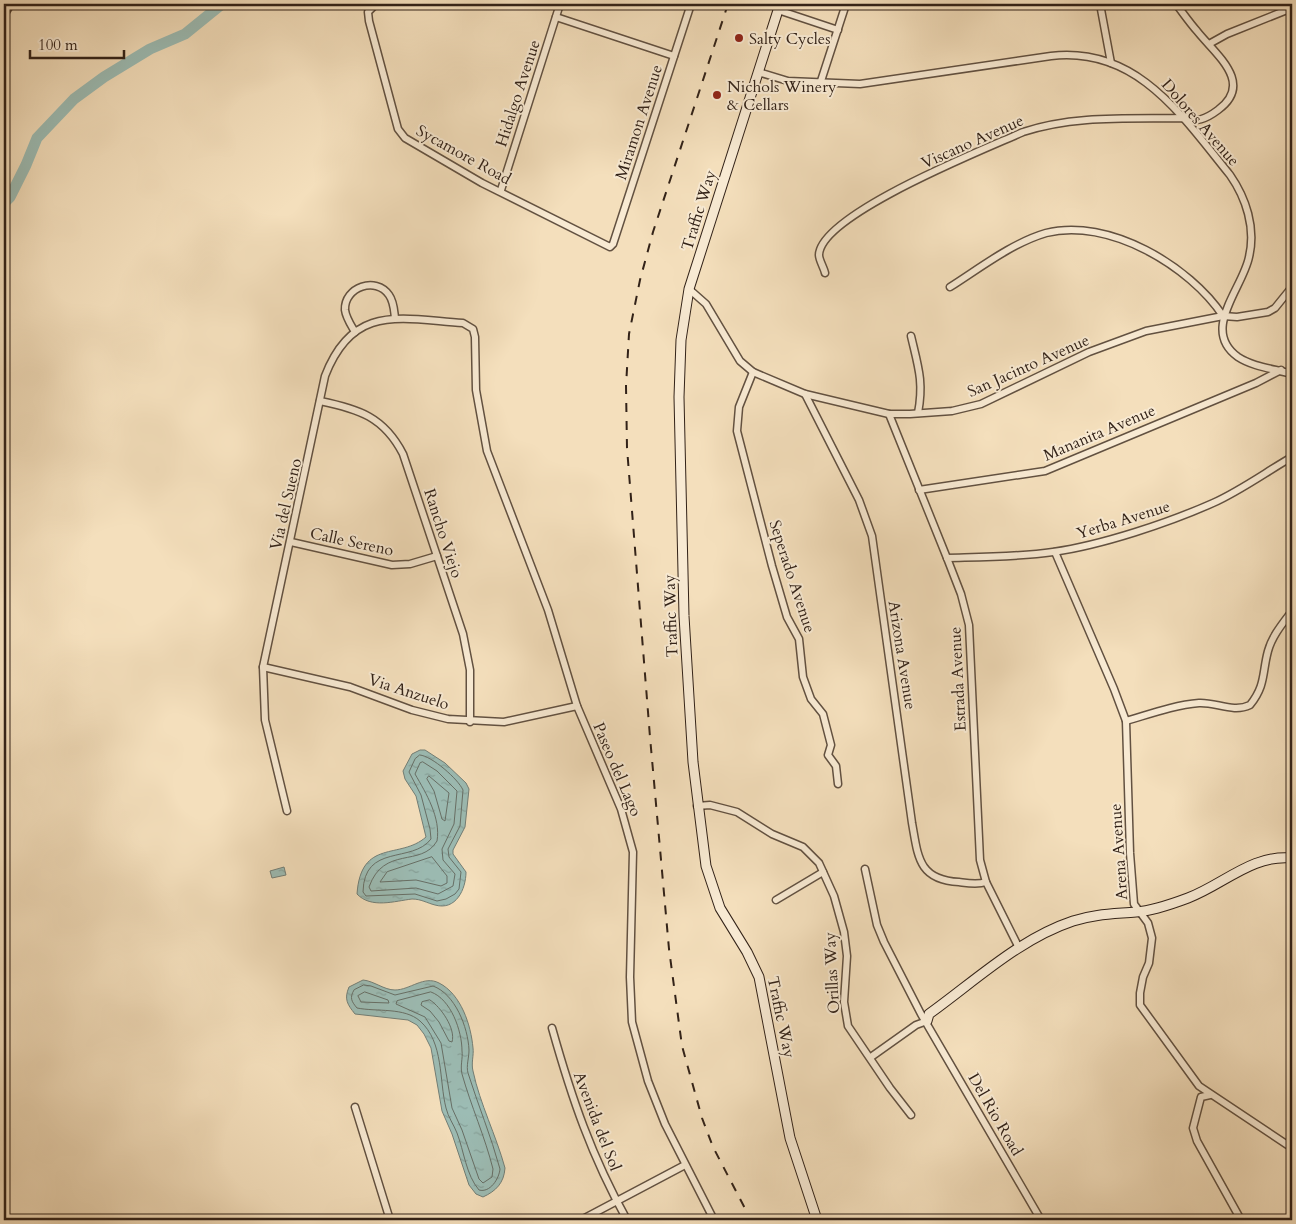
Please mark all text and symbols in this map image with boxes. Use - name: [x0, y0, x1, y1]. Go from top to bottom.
- scale bar: [30, 28, 124, 60]
- place label: Salty Cycles: [749, 28, 830, 50]
- marker: Salty Cycles: [733, 32, 745, 44]
- text: 100 m: [38, 35, 78, 55]
- street label: Hidalgo Avenue: [490, 37, 546, 150]
- street label: Miramon Avenue: [610, 62, 668, 183]
- street label: Dolores Avenue: [1156, 74, 1244, 171]
- place label: Nichols Winery & Cellars: [727, 76, 837, 116]
- marker: Nichols Winery & Cellars: [711, 89, 723, 101]
- street label: Viscano Avenue: [918, 110, 1027, 174]
- street label: Sycamore Road: [412, 120, 515, 190]
- street label: Traffic Way: [676, 167, 722, 253]
- street label: San Jacinto Avenue: [964, 329, 1093, 403]
- street label: Mananita Avenue: [1040, 399, 1159, 466]
- street label: Via del Sueno: [265, 456, 307, 552]
- street label: Rancho Viejo: [418, 486, 468, 581]
- street label: Yerba Avenue: [1074, 495, 1173, 545]
- street label: Seperado Avenue: [763, 517, 821, 635]
- street label: Calle Sereno: [308, 522, 396, 562]
- street label: Traffic Way: [659, 574, 683, 658]
- street label: Arizona Avenue: [883, 599, 921, 711]
- street label: Estrada Avenue: [944, 626, 972, 732]
- street label: Via Anzuelo: [365, 669, 452, 715]
- street label: Paseo del Lago: [587, 719, 647, 820]
- street label: Arena Avenue: [1105, 803, 1133, 901]
- street label: Orillas Way: [819, 931, 845, 1014]
- street label: Traffic Way: [762, 974, 801, 1061]
- street label: Avenida del Sol: [568, 1068, 626, 1174]
- street label: Del Rio Road: [963, 1069, 1028, 1160]

